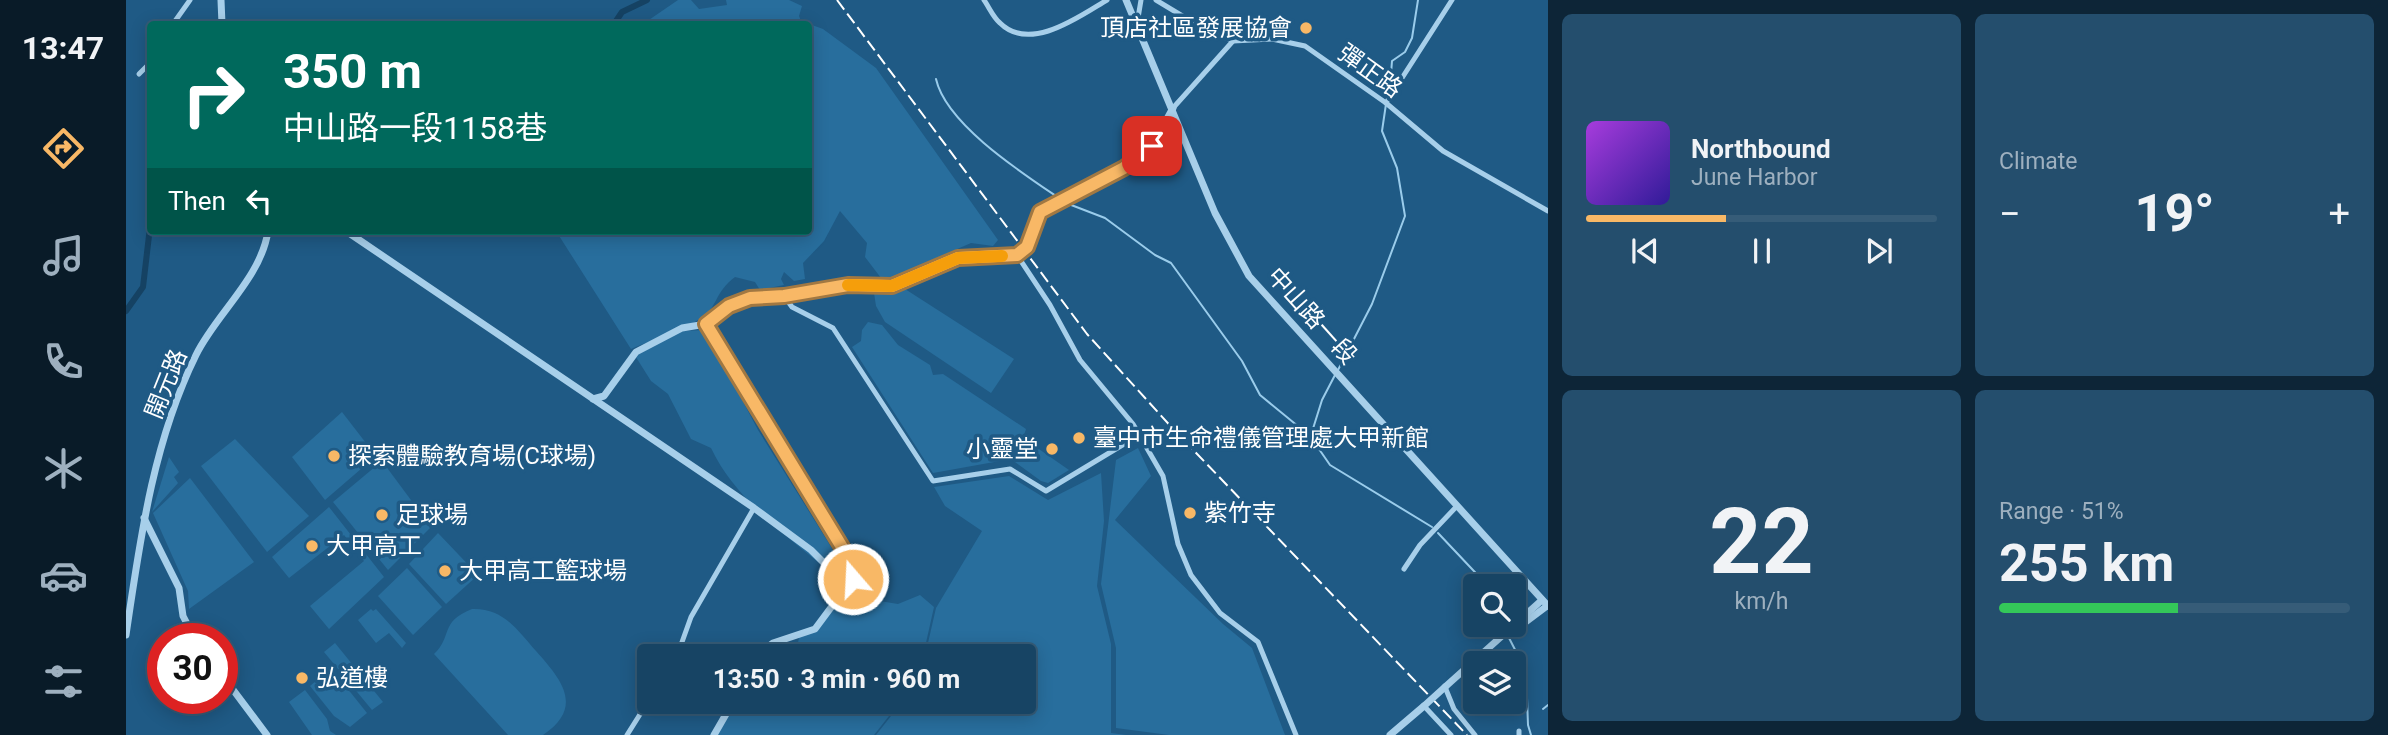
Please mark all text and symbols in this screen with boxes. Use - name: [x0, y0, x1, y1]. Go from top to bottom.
- place label: 頂店社區發展協會: [1100, 14, 1292, 42]
- marker: 頂店社區發展協會: [1298, 20, 1314, 36]
- text: 13:47: [22, 29, 104, 67]
- street label: 彈正路: [1333, 39, 1407, 103]
- text: 350 m: [283, 43, 422, 100]
- icon: right: [168, 49, 259, 140]
- text: 中山路一段1158巷: [283, 109, 547, 147]
- pin: [1122, 116, 1182, 176]
- icon: directions: [39, 124, 88, 173]
- icon: arrive: [1133, 127, 1171, 165]
- text: Northbound: [1691, 134, 1831, 164]
- text: Climate: [1999, 148, 2078, 175]
- text: June Harbor: [1691, 164, 1818, 191]
- icon: left: [240, 182, 278, 220]
- text: 19°: [2135, 183, 2215, 244]
- text: Then: [168, 186, 226, 216]
- text: −: [1999, 192, 2021, 236]
- text: +: [2328, 192, 2350, 236]
- icon: music: [39, 231, 88, 280]
- icon: previous: [1626, 232, 1664, 270]
- icon: pause: [1743, 232, 1781, 270]
- icon: next: [1860, 232, 1898, 270]
- street label: 中山路一段: [1261, 262, 1363, 370]
- icon: phone: [39, 337, 88, 386]
- street label: 開元路: [140, 345, 192, 423]
- place label: 臺中市生命禮儀管理處大甲新館: [1093, 424, 1429, 452]
- marker: 臺中市生命禮儀管理處大甲新館: [1071, 430, 1087, 446]
- place label: 小靈堂: [966, 435, 1038, 463]
- marker: 小靈堂: [1044, 441, 1060, 457]
- place label: 探索體驗教育場(C球場): [348, 442, 596, 470]
- icon: climate: [39, 444, 88, 493]
- marker: 探索體驗教育場(C球場): [326, 448, 342, 464]
- text: 22: [1709, 489, 1814, 595]
- text: Range · 51%: [1999, 498, 2124, 525]
- place label: 紫竹寺: [1204, 499, 1276, 527]
- place label: 足球場: [396, 501, 468, 529]
- marker: 紫竹寺: [1182, 505, 1198, 521]
- marker: 足球場: [374, 507, 390, 523]
- place label: 大甲高工: [326, 532, 422, 560]
- text: 255 km: [1999, 533, 2174, 594]
- marker: 大甲高工: [304, 538, 320, 554]
- position arrow: [816, 542, 890, 616]
- icon: car: [39, 551, 88, 600]
- place label: 大甲高工籃球場: [459, 557, 627, 585]
- marker: 大甲高工籃球場: [437, 563, 453, 579]
- map controls: [1463, 574, 1526, 714]
- button: search: [1463, 574, 1526, 637]
- text: km/h: [1735, 588, 1789, 615]
- speed limit sign: 30: [147, 623, 238, 714]
- button: layers: [1463, 651, 1526, 714]
- icon: filters: [39, 657, 88, 706]
- place label: 弘道樓: [316, 664, 388, 692]
- text: 13:50 · 3 min · 960 m: [713, 664, 960, 694]
- marker: 弘道樓: [294, 670, 310, 686]

